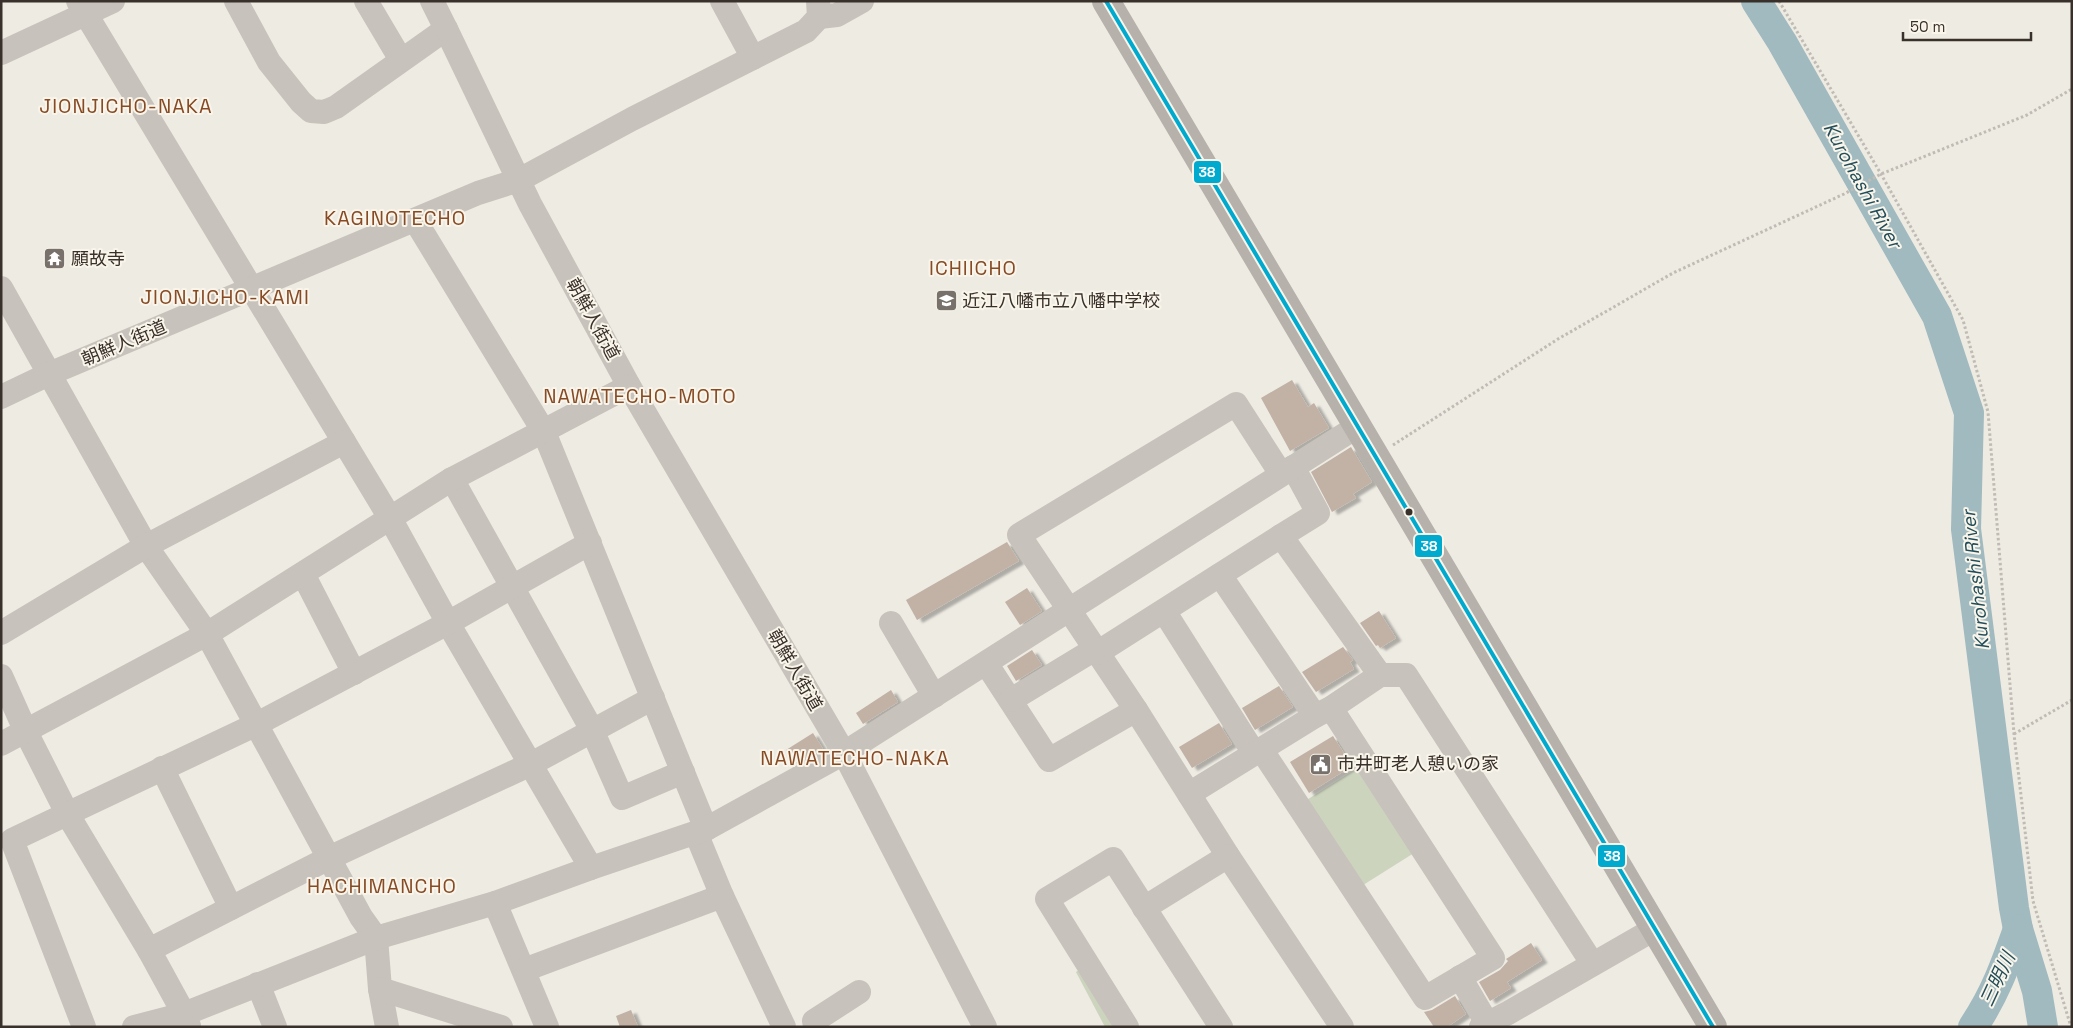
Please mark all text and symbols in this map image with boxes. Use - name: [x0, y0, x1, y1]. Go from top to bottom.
- scale bar: [1903, 10, 2030, 42]
- text: 50 m: [1910, 17, 1945, 36]
- district label: JIONJICHO-NAKA: [39, 93, 213, 119]
- water label: Kurohashi River: [1818, 118, 1908, 254]
- line badge: 38: [1193, 160, 1222, 184]
- text: 38: [1199, 163, 1216, 181]
- district label: KAGINOTECHO: [324, 205, 466, 231]
- temple icon: 願故寺: [43, 247, 67, 271]
- place label: 願故寺: [71, 247, 125, 270]
- district label: ICHIICHO: [929, 255, 1017, 281]
- street label: 朝鮮人街道: [562, 274, 625, 364]
- district label: JIONJICHO-KAMI: [140, 284, 310, 310]
- school or university icon: 近江八幡市立八幡中学校: [934, 289, 958, 313]
- place label: 近江八幡市立八幡中学校: [962, 289, 1160, 312]
- street label: 朝鮮人街道: [78, 314, 170, 371]
- district label: NAWATECHO-MOTO: [543, 383, 737, 409]
- unlabelled marker: [1404, 507, 1414, 517]
- water label: Kurohashi River: [1956, 507, 1995, 651]
- line badge: 38: [1414, 534, 1443, 558]
- text: 38: [1421, 537, 1438, 555]
- street label: 朝鮮人街道: [763, 625, 828, 714]
- district label: NAWATECHO-NAKA: [760, 745, 950, 771]
- public building icon: 市井町老人憩いの家: [1309, 752, 1333, 776]
- place label: 市井町老人憩いの家: [1337, 752, 1499, 775]
- line badge: 38: [1597, 844, 1626, 868]
- text: 38: [1604, 847, 1621, 865]
- district label: HACHIMANCHO: [307, 873, 457, 899]
- water label: 三明川: [1974, 946, 2022, 1010]

